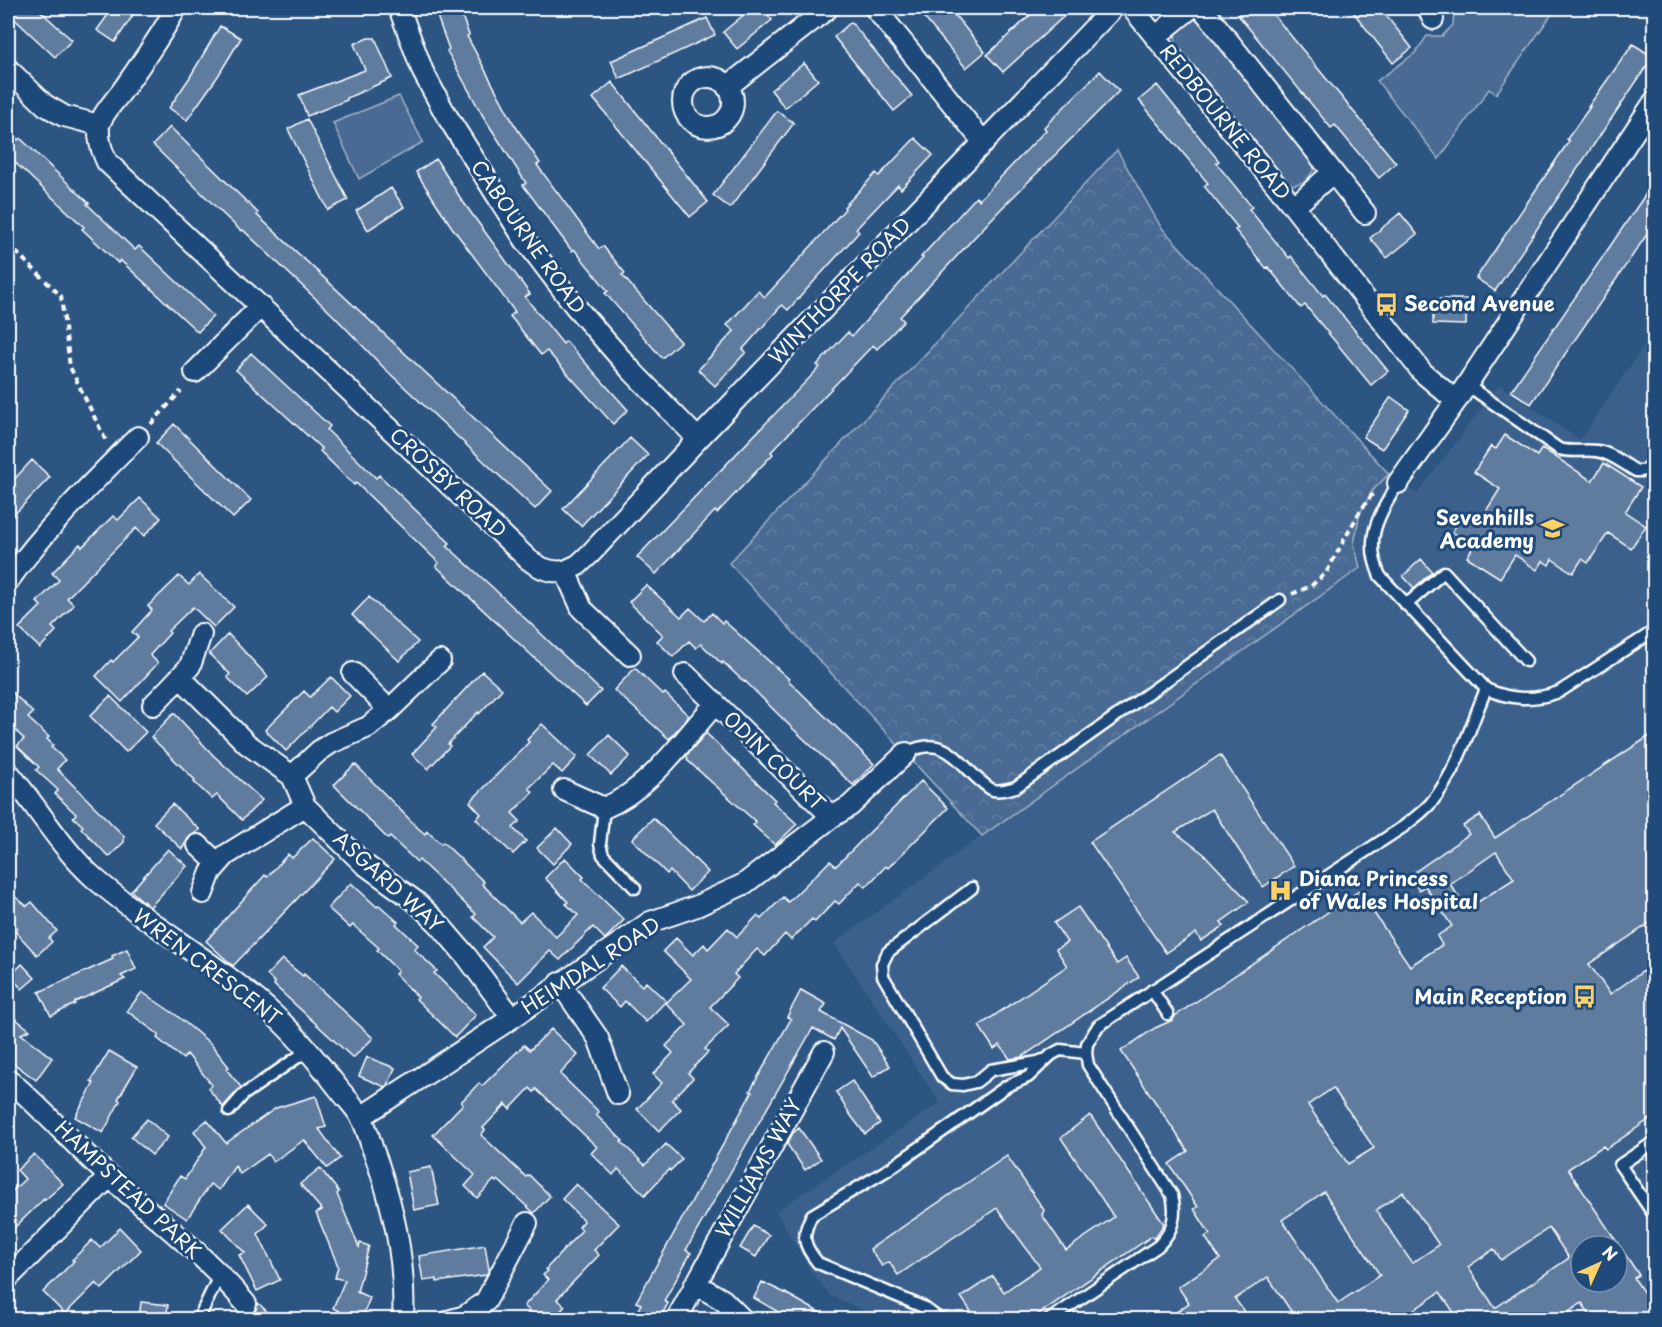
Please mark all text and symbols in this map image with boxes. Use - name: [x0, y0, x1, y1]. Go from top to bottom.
- street label: REDBOURNE ROAD: [1153, 37, 1298, 206]
- street label: CABOURNE ROAD: [464, 153, 593, 320]
- street label: WINTHORPE ROAD: [761, 210, 918, 371]
- place label: Second Avenue: [1404, 288, 1555, 318]
- bus stop icon: Second Avenue: [1373, 291, 1399, 317]
- street label: CROSBY ROAD: [383, 420, 514, 545]
- place label: Sevenhills Academy: [1436, 502, 1534, 555]
- school or university icon: Sevenhills Academy: [1539, 516, 1565, 542]
- street label: ODIN COURT: [717, 704, 833, 817]
- street label: ASGARD WAY: [327, 824, 450, 939]
- place label: Diana Princess of Wales Hospital: [1299, 863, 1478, 916]
- hospital icon: Diana Princess of Wales Hospital: [1268, 877, 1294, 903]
- street label: WREN CRESCENT: [127, 901, 288, 1032]
- street label: HEIMDAL ROAD: [515, 909, 666, 1021]
- place label: Main Reception: [1414, 981, 1567, 1011]
- bus stop icon: Main Reception: [1572, 984, 1598, 1010]
- street label: WILLIAMS WAY: [707, 1092, 809, 1243]
- street label: HAMPSTEAD PARK: [48, 1113, 209, 1266]
- north arrow: [1569, 1234, 1629, 1294]
- text: N: [1597, 1240, 1623, 1266]

